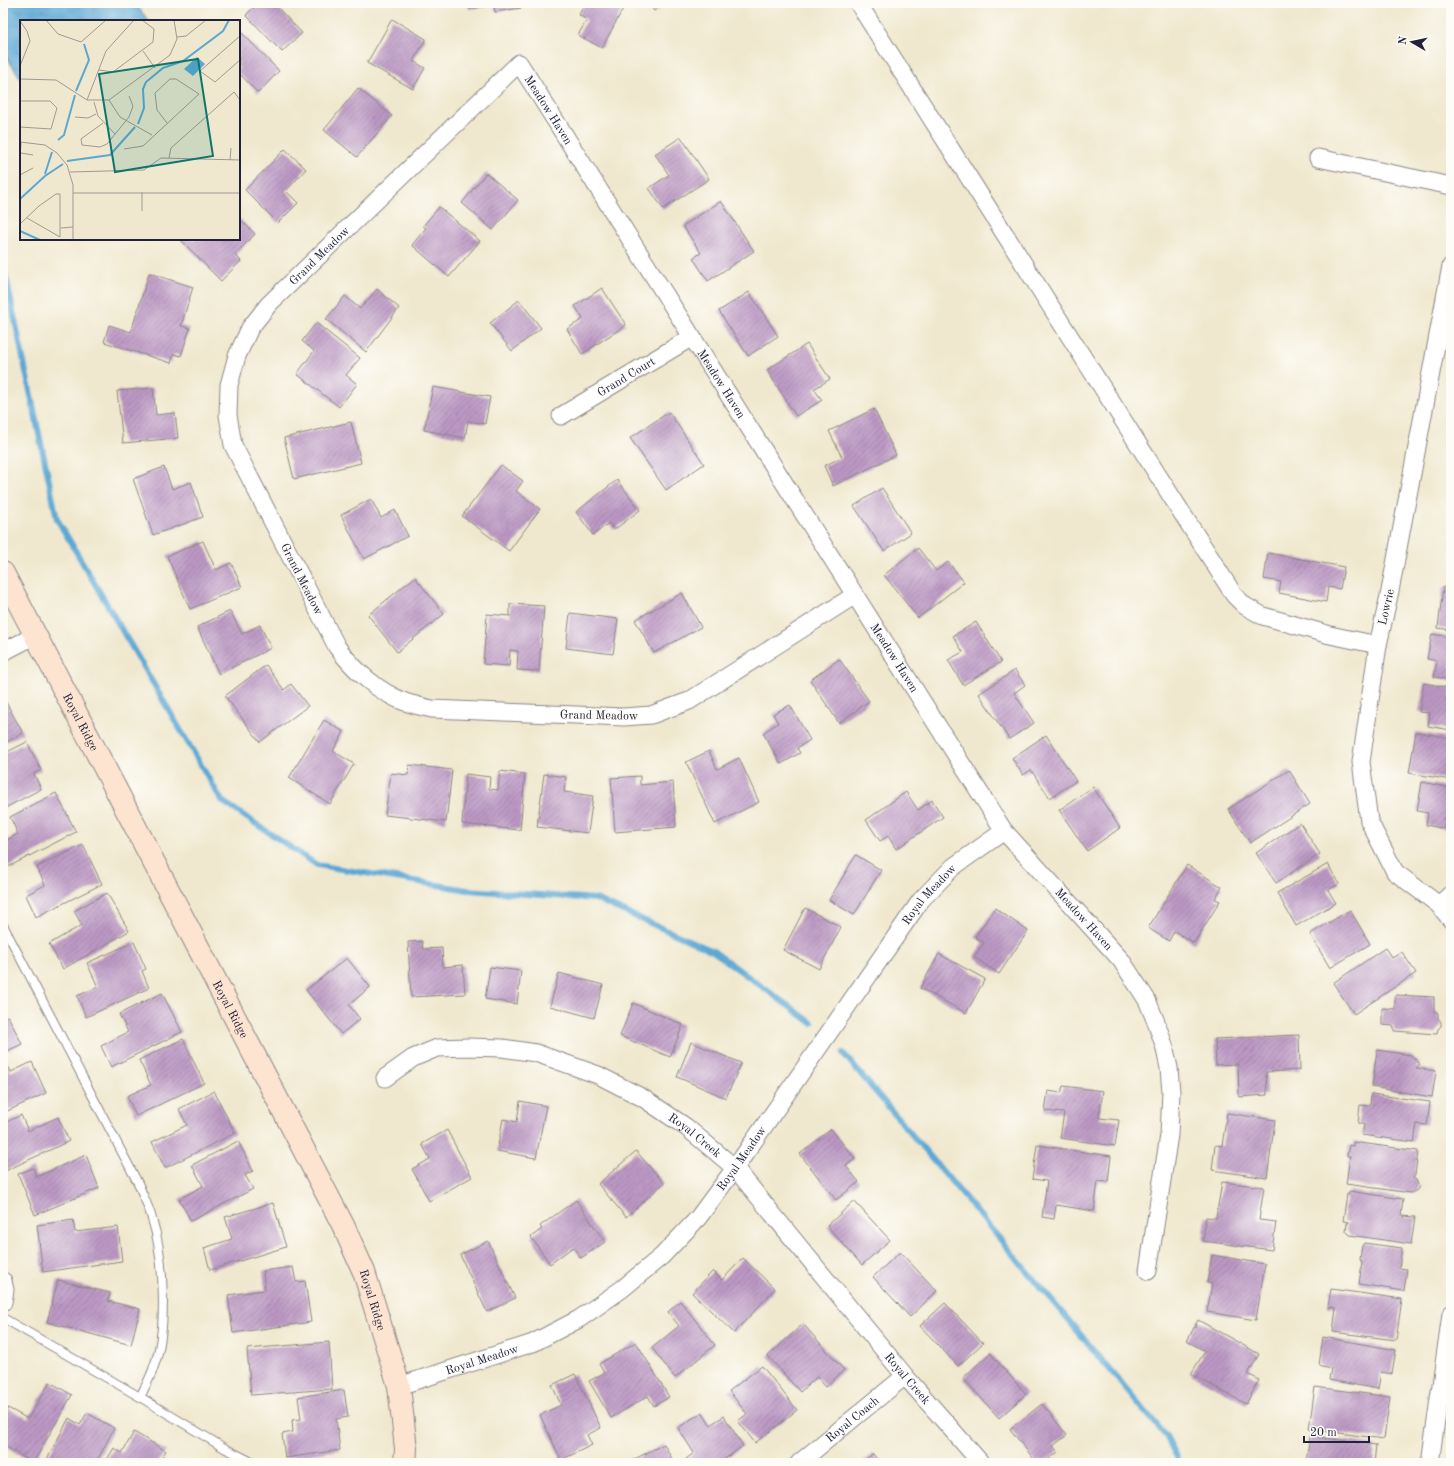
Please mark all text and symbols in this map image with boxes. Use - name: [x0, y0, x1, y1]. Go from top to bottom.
- inset map: [20, 20, 240, 240]
- north arrow: [1392, 22, 1432, 62]
- text: N: [1398, 35, 1410, 46]
- street label: Meadow Haven: [522, 74, 574, 147]
- street label: Grand Meadow: [287, 224, 353, 288]
- street label: Meadow Haven: [695, 348, 747, 421]
- street label: Grand Court: [596, 356, 658, 400]
- street label: Grand Meadow: [278, 542, 325, 618]
- street label: Lowrie: [1377, 587, 1397, 627]
- street label: Meadow Haven: [868, 622, 920, 695]
- street label: Royal Ridge: [60, 692, 100, 754]
- street label: Grand Meadow: [560, 709, 639, 723]
- street label: Royal Meadow: [901, 862, 959, 928]
- street label: Meadow Haven: [1052, 887, 1115, 954]
- street label: Royal Ridge: [210, 979, 250, 1041]
- street label: Royal Creek: [666, 1112, 723, 1160]
- street label: Royal Meadow: [715, 1124, 769, 1193]
- street label: Royal Ridge: [357, 1268, 387, 1333]
- street label: Royal Meadow: [444, 1343, 521, 1378]
- street label: Royal Creek: [882, 1351, 932, 1407]
- street label: Royal Coach: [824, 1395, 882, 1445]
- scale bar: [1304, 1418, 1369, 1444]
- text: 20 m: [1310, 1427, 1337, 1439]

